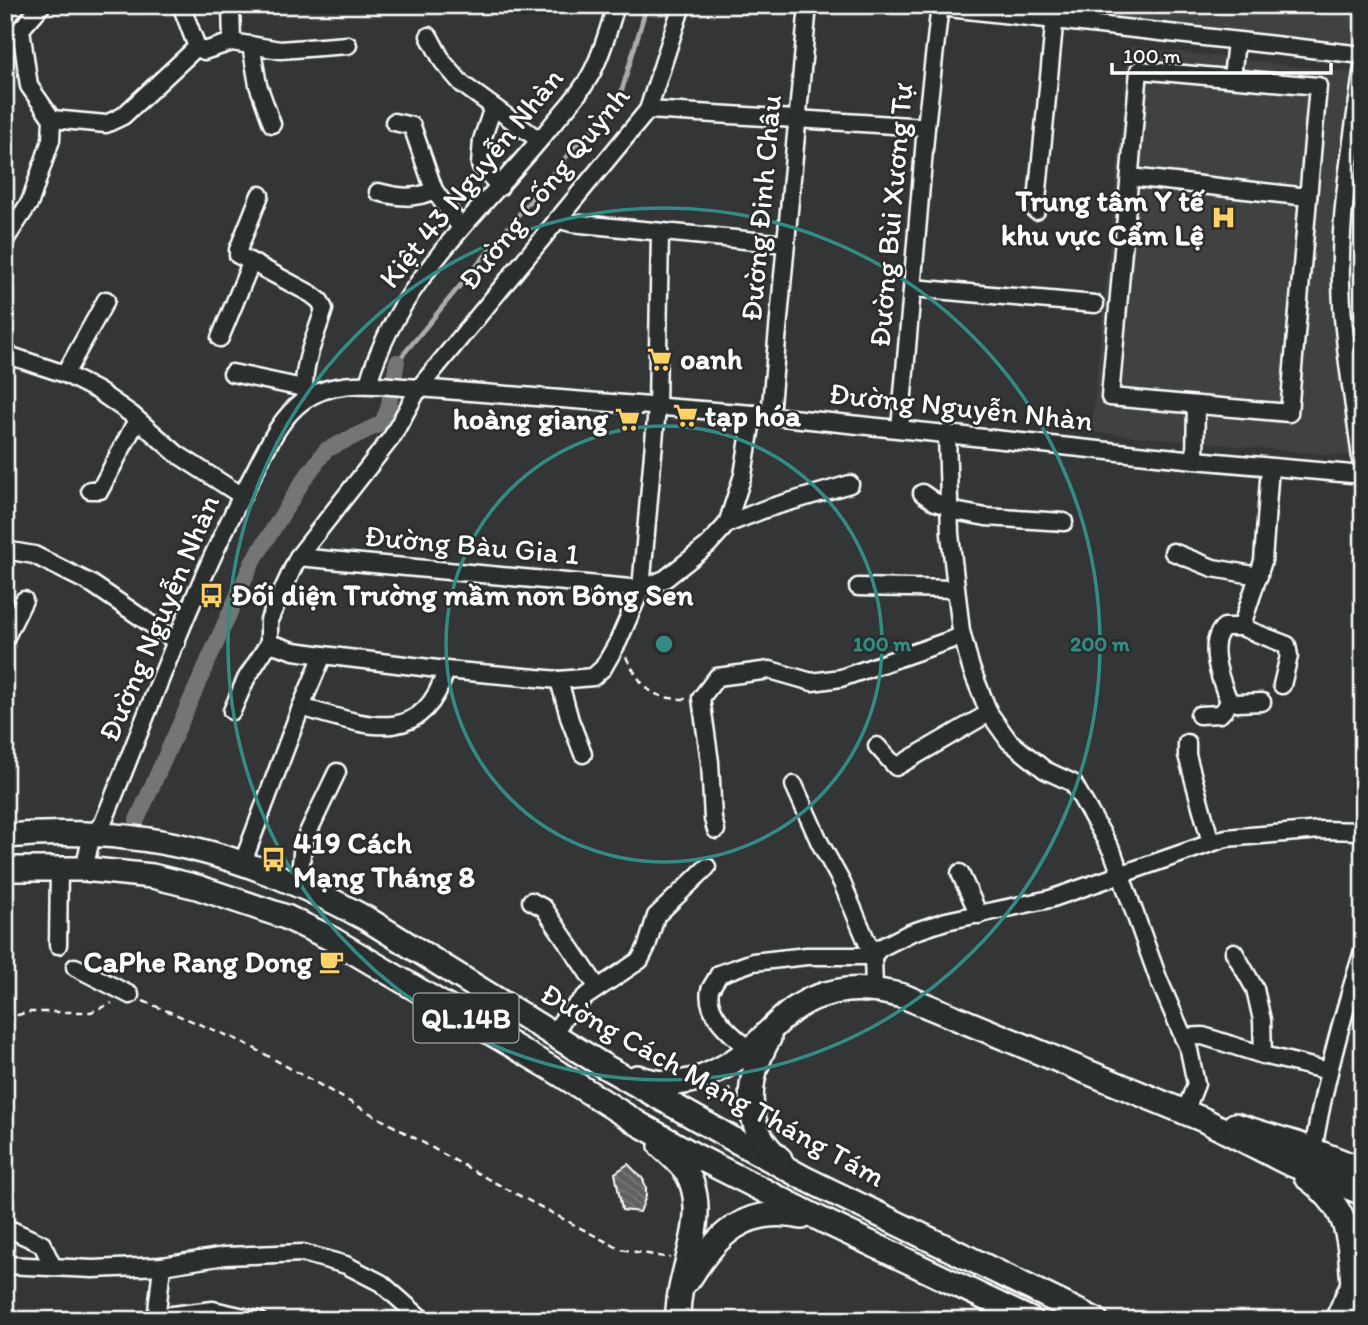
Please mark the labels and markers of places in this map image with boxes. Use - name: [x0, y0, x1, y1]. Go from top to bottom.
- place label: Trung tâm Y tế khu vực Cẩm Lệ: [1001, 182, 1205, 253]
- hospital icon: Trung tâm Y tế khu vực Cẩm Lệ: [1210, 204, 1238, 232]
- place label: oanh: [680, 340, 743, 377]
- supermarket icon: oanh: [646, 345, 674, 373]
- place label: tạp hóa: [705, 397, 801, 434]
- place label: hoàng giang: [453, 400, 609, 437]
- supermarket icon: tạp hóa: [671, 402, 699, 430]
- supermarket icon: hoàng giang: [614, 405, 642, 433]
- place label: Đối diện Trường mầm non Bông Sen: [231, 576, 693, 613]
- bus stop icon: Đối diện Trường mầm non Bông Sen: [197, 581, 225, 609]
- centre of rings: [652, 632, 676, 656]
- place label: 419 Cách Mạng Tháng 8: [293, 824, 476, 895]
- bus stop icon: 419 Cách Mạng Tháng 8: [259, 846, 287, 874]
- place label: CaPhe Rang Dong: [83, 943, 313, 980]
- cafe icon: CaPhe Rang Dong: [318, 948, 346, 976]

